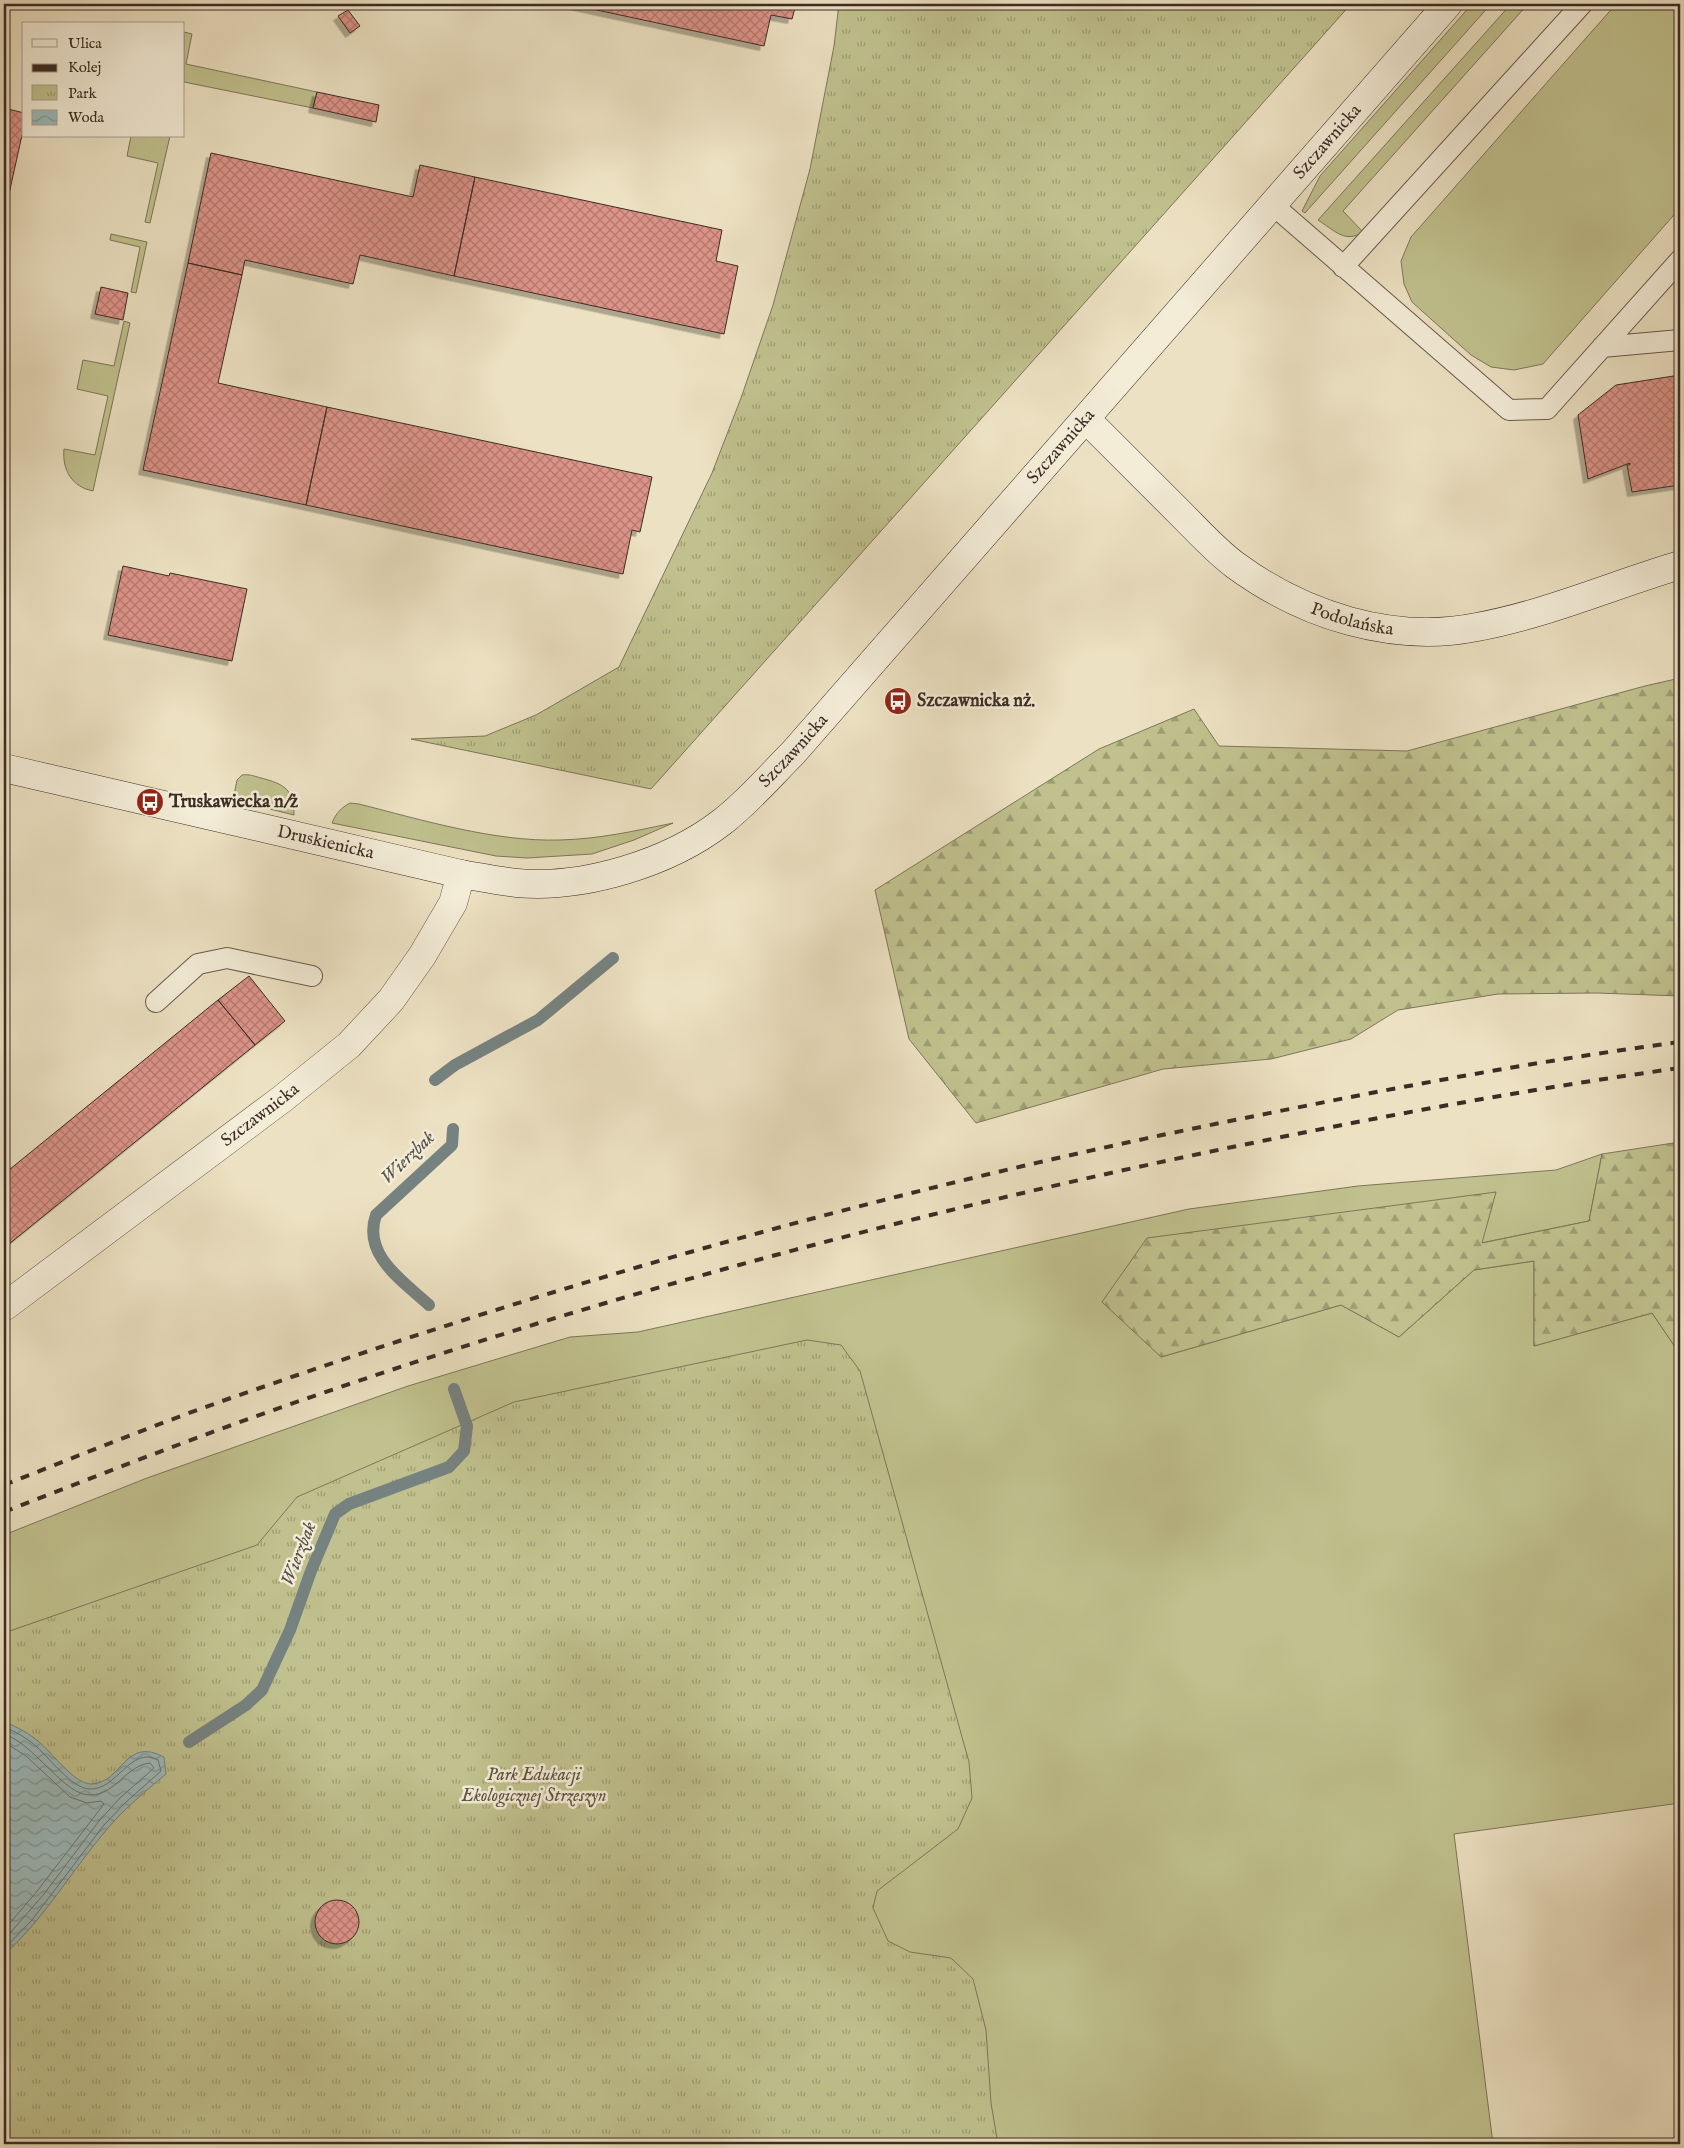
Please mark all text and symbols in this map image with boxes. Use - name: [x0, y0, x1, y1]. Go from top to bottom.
- legend: [22, 22, 185, 138]
- text: Ulica: [68, 34, 102, 53]
- text: Kolej: [68, 58, 101, 77]
- text: Park: [68, 84, 98, 103]
- street label: Szczawnicka: [1288, 99, 1367, 184]
- text: Woda: [68, 108, 105, 127]
- street label: Szczawnicka: [1022, 404, 1100, 489]
- street label: Podolańska: [1307, 597, 1395, 641]
- bus stop icon: Szczawnicka nż.: [883, 686, 913, 716]
- place label: Szczawnicka nż.: [917, 690, 1035, 713]
- street label: Szczawnicka: [754, 709, 833, 793]
- bus stop icon: Truskawiecka n/ż: [135, 787, 165, 817]
- place label: Truskawiecka n/ż: [168, 791, 299, 814]
- street label: Druskienicka: [275, 820, 376, 865]
- street label: Szczawnicka: [216, 1078, 304, 1152]
- water label: Wierzbak: [376, 1126, 441, 1190]
- water label: Wierzbak: [276, 1518, 322, 1590]
- park label: Park Edukacji Ekologicznej Strzeszyn: [461, 1764, 606, 1808]

